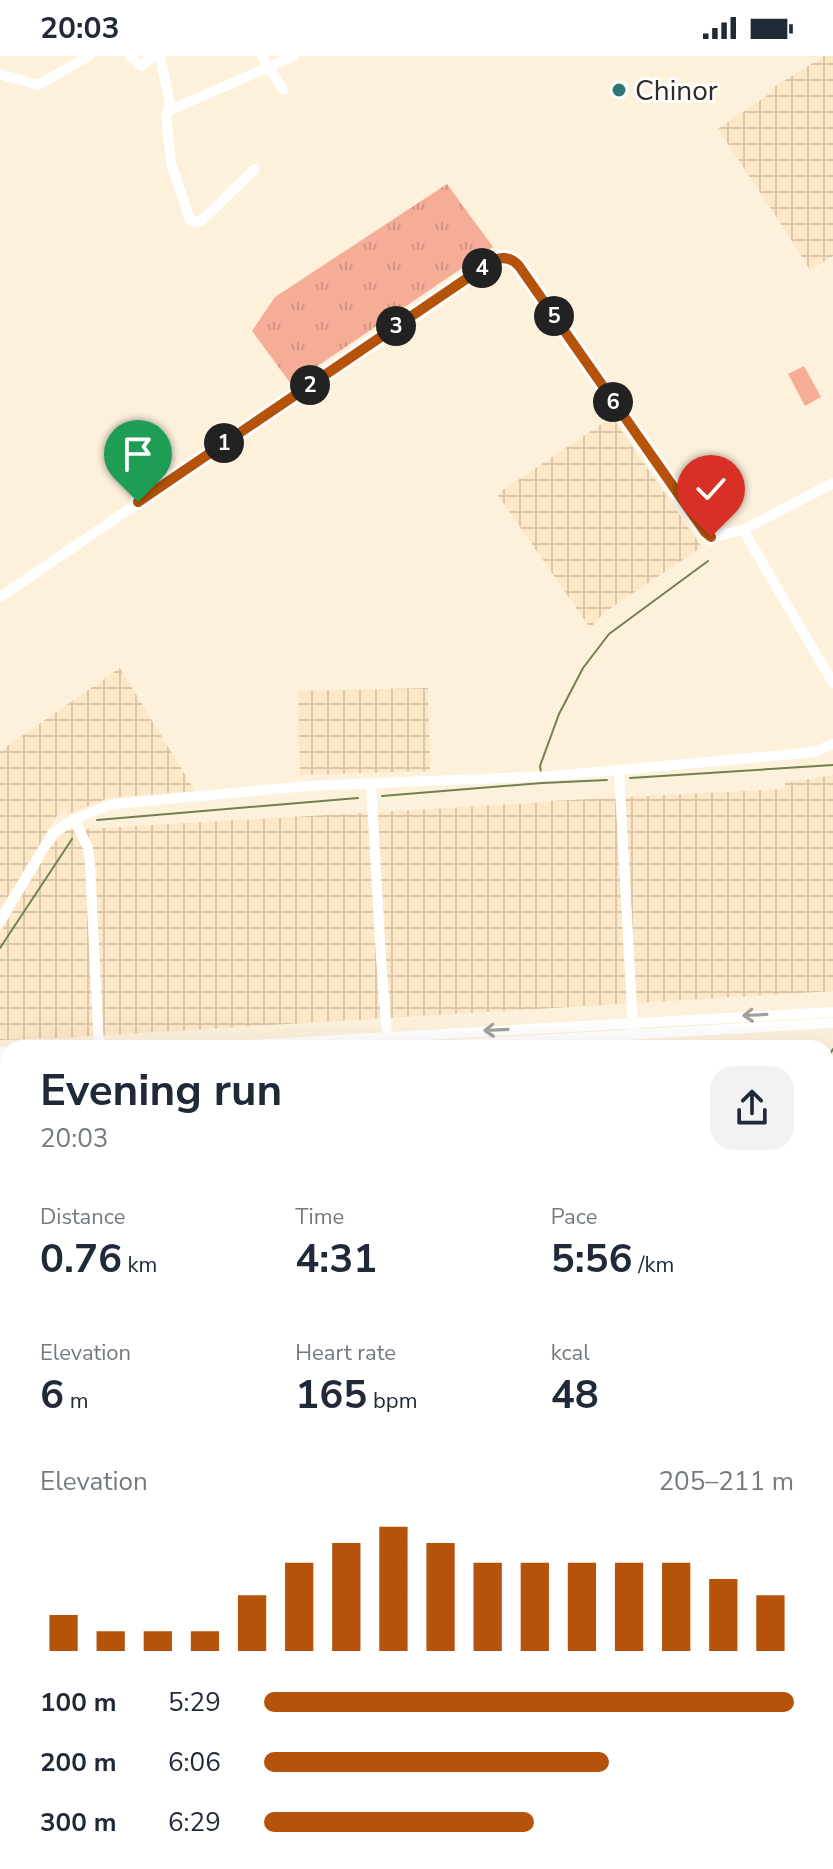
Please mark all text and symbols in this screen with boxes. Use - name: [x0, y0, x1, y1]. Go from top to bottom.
- text: 20:03: [40, 8, 119, 49]
- place label: Chinor: [635, 72, 718, 110]
- marker: Chinor: [610, 81, 628, 99]
- pin: 4: [462, 248, 502, 288]
- text: 4: [475, 253, 489, 283]
- pin: 5: [534, 296, 574, 336]
- text: 5: [547, 301, 561, 331]
- pin: 3: [376, 306, 416, 346]
- text: 3: [389, 311, 403, 341]
- pin: 2: [290, 365, 330, 405]
- text: 2: [303, 370, 317, 400]
- pin: 6: [593, 382, 633, 422]
- text: 6: [606, 387, 620, 417]
- pin: [104, 420, 172, 502]
- pin: 1: [204, 423, 244, 463]
- text: 1: [217, 428, 231, 458]
- icon: arrive: [116, 432, 160, 476]
- pin: [677, 455, 745, 537]
- icon: check: [689, 467, 733, 511]
- one-way arrow: [742, 1008, 769, 1023]
- one-way arrow: [483, 1023, 509, 1038]
- text: Evening run: [40, 1061, 282, 1121]
- button: share: [710, 1066, 794, 1150]
- text: 20:03: [40, 1121, 108, 1156]
- text: Distance: [40, 1202, 125, 1232]
- text: Time: [295, 1202, 344, 1232]
- text: Pace: [551, 1202, 597, 1232]
- text: 0.76: [40, 1232, 122, 1286]
- text: 4:31: [295, 1232, 377, 1286]
- text: 5:56: [551, 1232, 633, 1286]
- text: km: [122, 1250, 157, 1280]
- text: /km: [633, 1250, 674, 1280]
- text: Elevation: [40, 1338, 131, 1368]
- text: Heart rate: [295, 1338, 396, 1368]
- text: kcal: [551, 1338, 590, 1368]
- text: 6: [40, 1368, 64, 1422]
- text: 165: [295, 1368, 367, 1422]
- text: 48: [551, 1368, 599, 1422]
- text: m: [64, 1386, 89, 1416]
- text: bpm: [367, 1386, 417, 1416]
- text: Elevation: [40, 1464, 148, 1499]
- text: 205–211 m: [658, 1464, 794, 1499]
- text: 100 m: [40, 1685, 117, 1720]
- text: 5:29: [168, 1685, 221, 1720]
- text: 200 m: [40, 1745, 117, 1780]
- text: 6:06: [168, 1745, 221, 1780]
- text: 300 m: [40, 1805, 117, 1840]
- text: 6:29: [168, 1805, 221, 1840]

